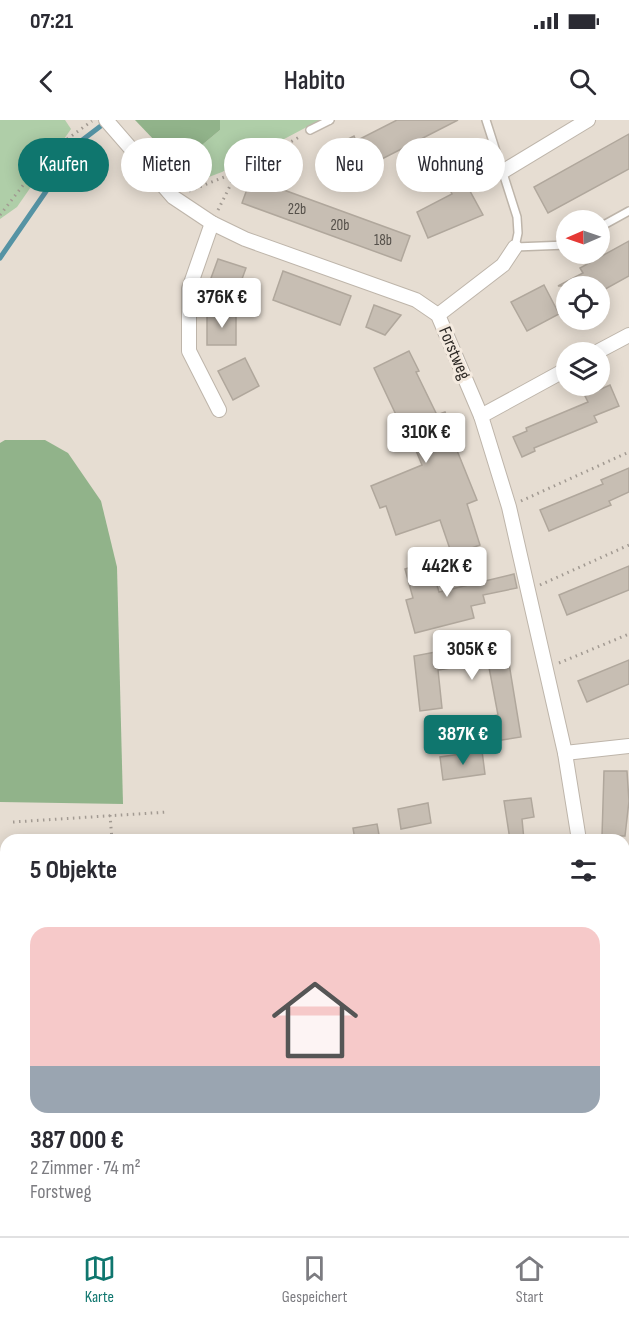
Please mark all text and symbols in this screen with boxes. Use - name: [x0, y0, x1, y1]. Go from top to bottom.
- text: 07:21: [30, 8, 73, 35]
- icon: back: [30, 65, 63, 98]
- text: Habito: [284, 65, 345, 97]
- icon: search: [566, 65, 599, 98]
- chip: Kaufen: [18, 138, 109, 192]
- chip: Mieten: [121, 138, 212, 192]
- chip: Filter: [224, 138, 303, 192]
- chip: Neu: [315, 138, 384, 192]
- chip: Wohnung: [396, 138, 505, 192]
- house number: 22b: [288, 200, 306, 219]
- north arrow: [556, 210, 610, 264]
- map controls: [556, 210, 610, 396]
- house number: 20b: [330, 216, 350, 235]
- house number: 18b: [374, 231, 392, 250]
- button: locate: [556, 276, 610, 330]
- pin: 376K €: [173, 278, 271, 329]
- text: 376K €: [197, 285, 247, 309]
- street label: Forstweg: [434, 324, 475, 383]
- button: layers: [556, 342, 610, 396]
- pin: 310K €: [377, 413, 475, 464]
- text: 310K €: [401, 420, 451, 444]
- pin: 442K €: [398, 547, 496, 598]
- text: 442K €: [422, 554, 472, 578]
- pin: 305K €: [423, 630, 521, 681]
- text: 305K €: [447, 637, 497, 661]
- pin: 387K €: [414, 715, 512, 766]
- text: 387K €: [438, 722, 488, 746]
- icon: filters: [567, 854, 600, 887]
- text: 5 Objekte: [30, 855, 117, 886]
- icon: home: [261, 966, 369, 1074]
- text: 387 000 €: [30, 1125, 124, 1156]
- text: 2 Zimmer · 74 m²: [30, 1156, 141, 1180]
- text: Forstweg: [30, 1180, 92, 1204]
- tab: Karte: [83, 1252, 116, 1307]
- tab: Gespeichert: [282, 1252, 347, 1307]
- tab: Start: [513, 1252, 546, 1307]

